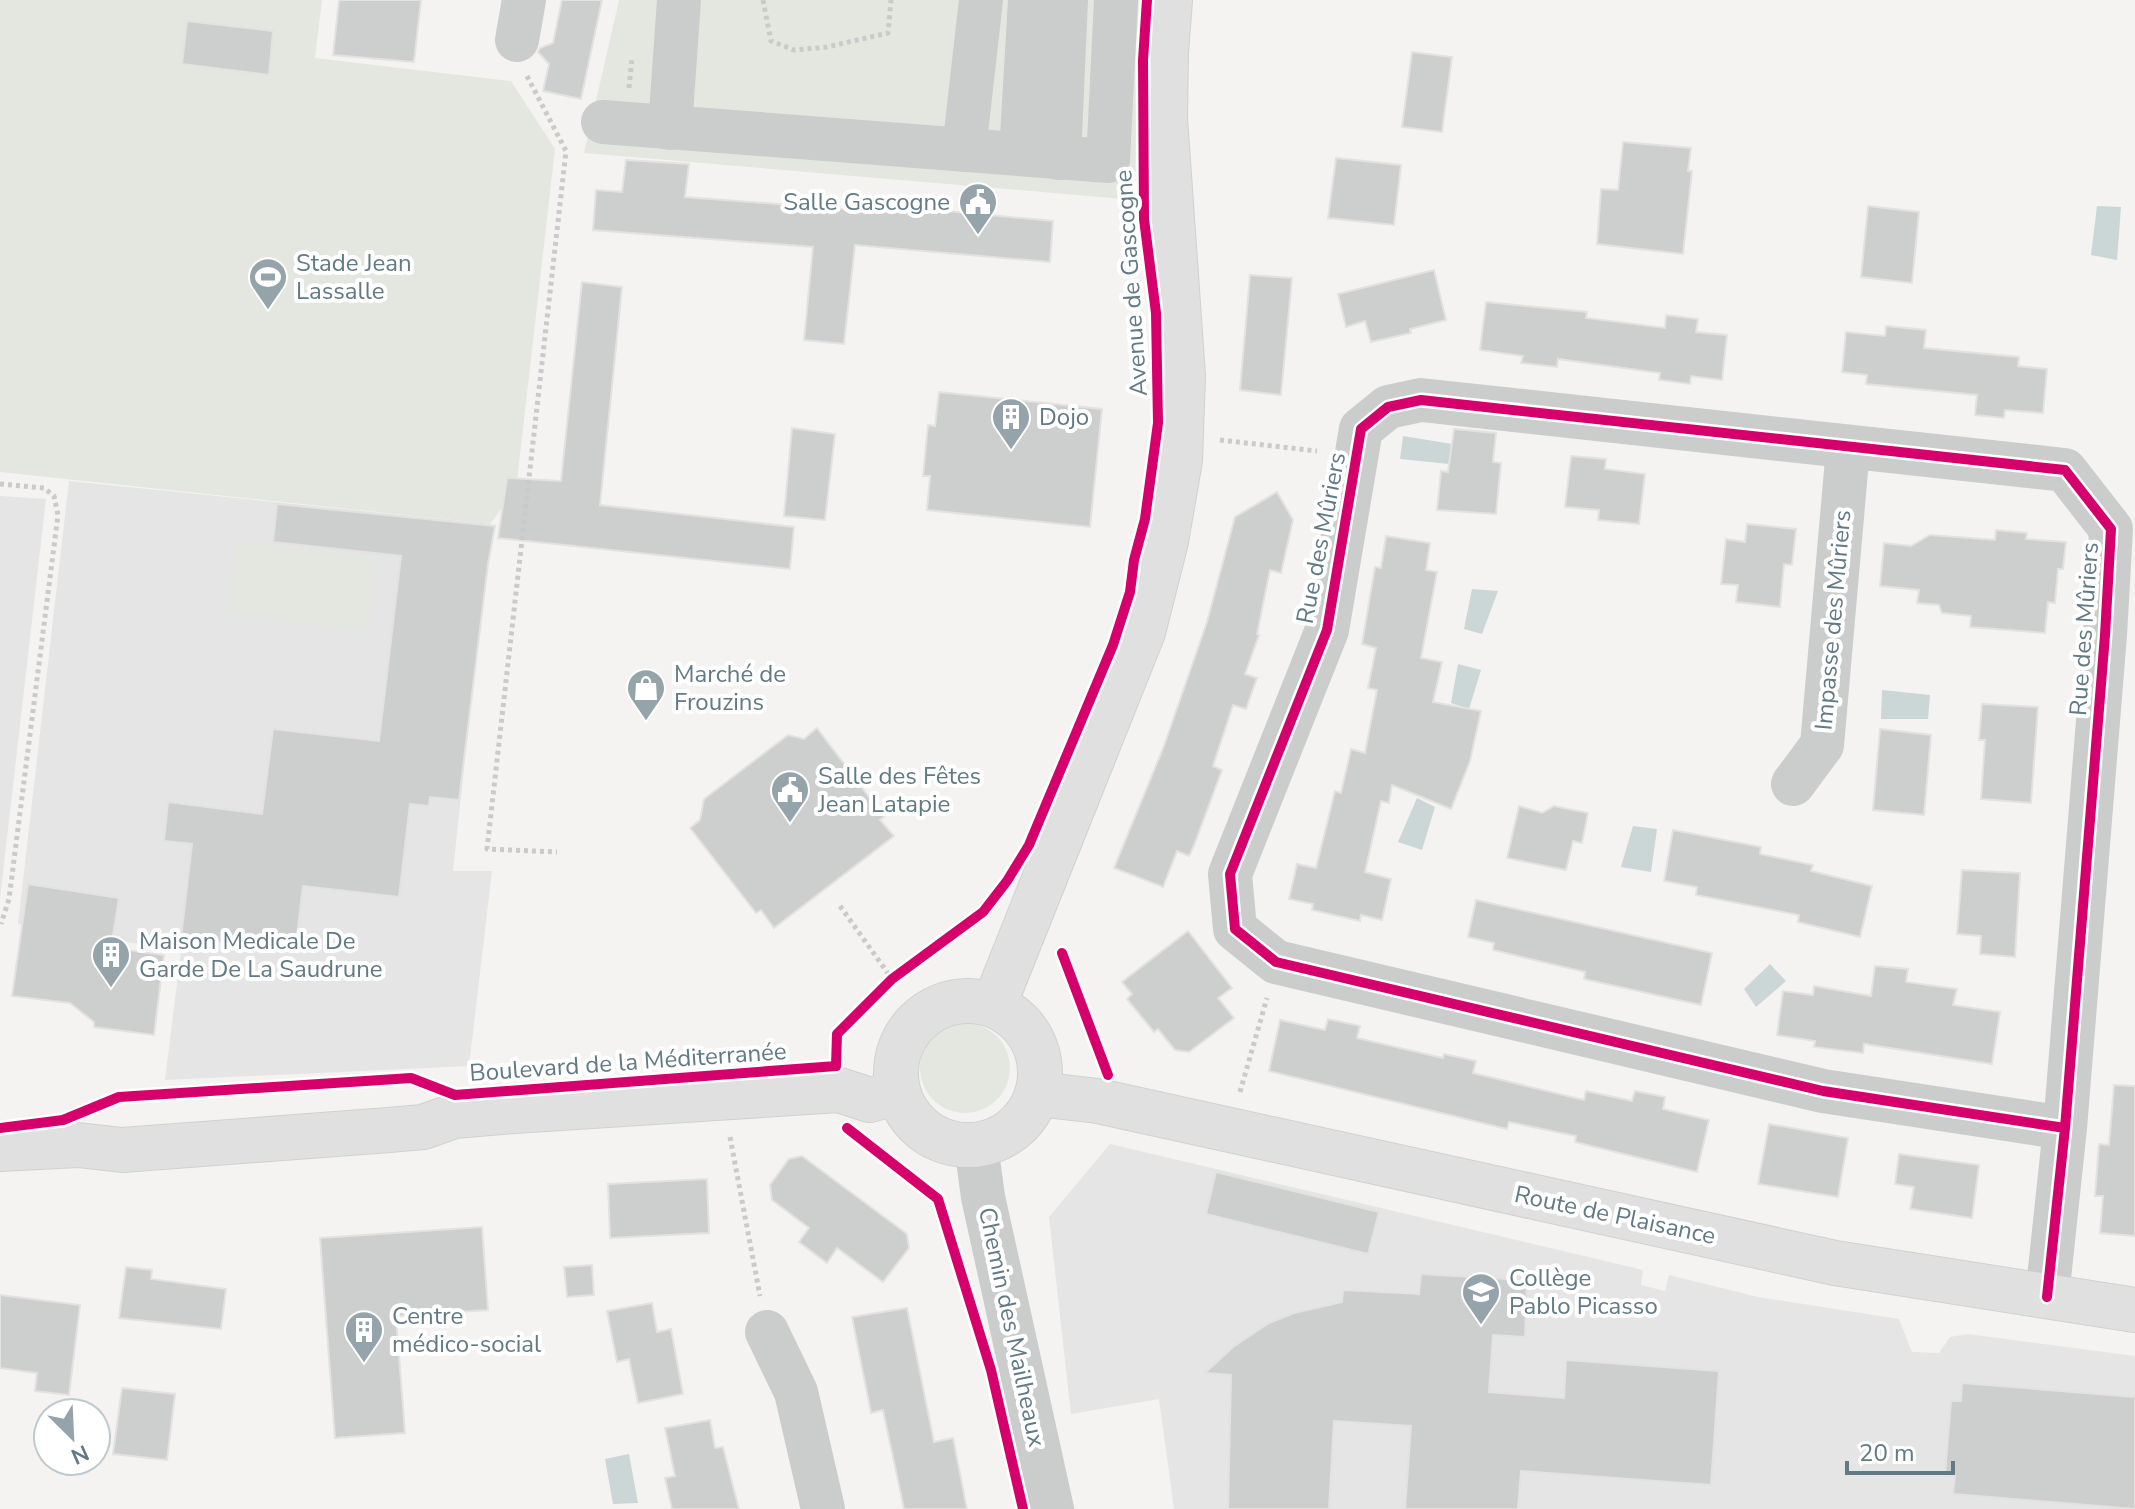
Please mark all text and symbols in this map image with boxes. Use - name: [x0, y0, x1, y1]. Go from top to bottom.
- street label: Avenue de Gascogne: [1107, 169, 1155, 397]
- public building icon: Salle Gascogne: [957, 181, 999, 236]
- place label: Salle Gascogne: [783, 186, 950, 218]
- place label: Stade Jean Lassalle: [296, 247, 412, 307]
- sports icon: Stade Jean Lassalle: [247, 256, 289, 311]
- building icon: Dojo: [990, 396, 1032, 451]
- place label: Dojo: [1039, 401, 1089, 433]
- street label: Rue des Mûriers: [1289, 450, 1353, 626]
- street label: Impasse des Mûriers: [1807, 509, 1859, 731]
- street label: Rue des Mûriers: [2062, 541, 2106, 717]
- place label: Marché de Frouzins: [674, 658, 786, 718]
- shop icon: Marché de Frouzins: [625, 667, 667, 722]
- place label: Salle des Fêtes Jean Latapie: [817, 760, 981, 820]
- public building icon: Salle des Fêtes Jean Latapie: [769, 769, 811, 824]
- place label: Maison Medicale De Garde De La Saudrune: [139, 925, 383, 985]
- building icon: Maison Medicale De Garde De La Saudrune: [90, 934, 132, 989]
- street label: Boulevard de la Méditerranée: [468, 1035, 788, 1089]
- street label: Route de Plaisance: [1511, 1178, 1719, 1252]
- street label: Chemin des Mailheaux: [971, 1204, 1053, 1450]
- place label: Collège Pablo Picasso: [1509, 1262, 1658, 1322]
- school or university icon: Collège Pablo Picasso: [1460, 1271, 1502, 1326]
- place label: Centre médico-social: [392, 1300, 541, 1360]
- building icon: Centre médico-social: [343, 1309, 385, 1364]
- north arrow: [32, 1397, 112, 1477]
- scale bar: [1847, 1425, 1953, 1475]
- text: N: [66, 1437, 93, 1471]
- text: 20 m: [1859, 1437, 1915, 1469]

